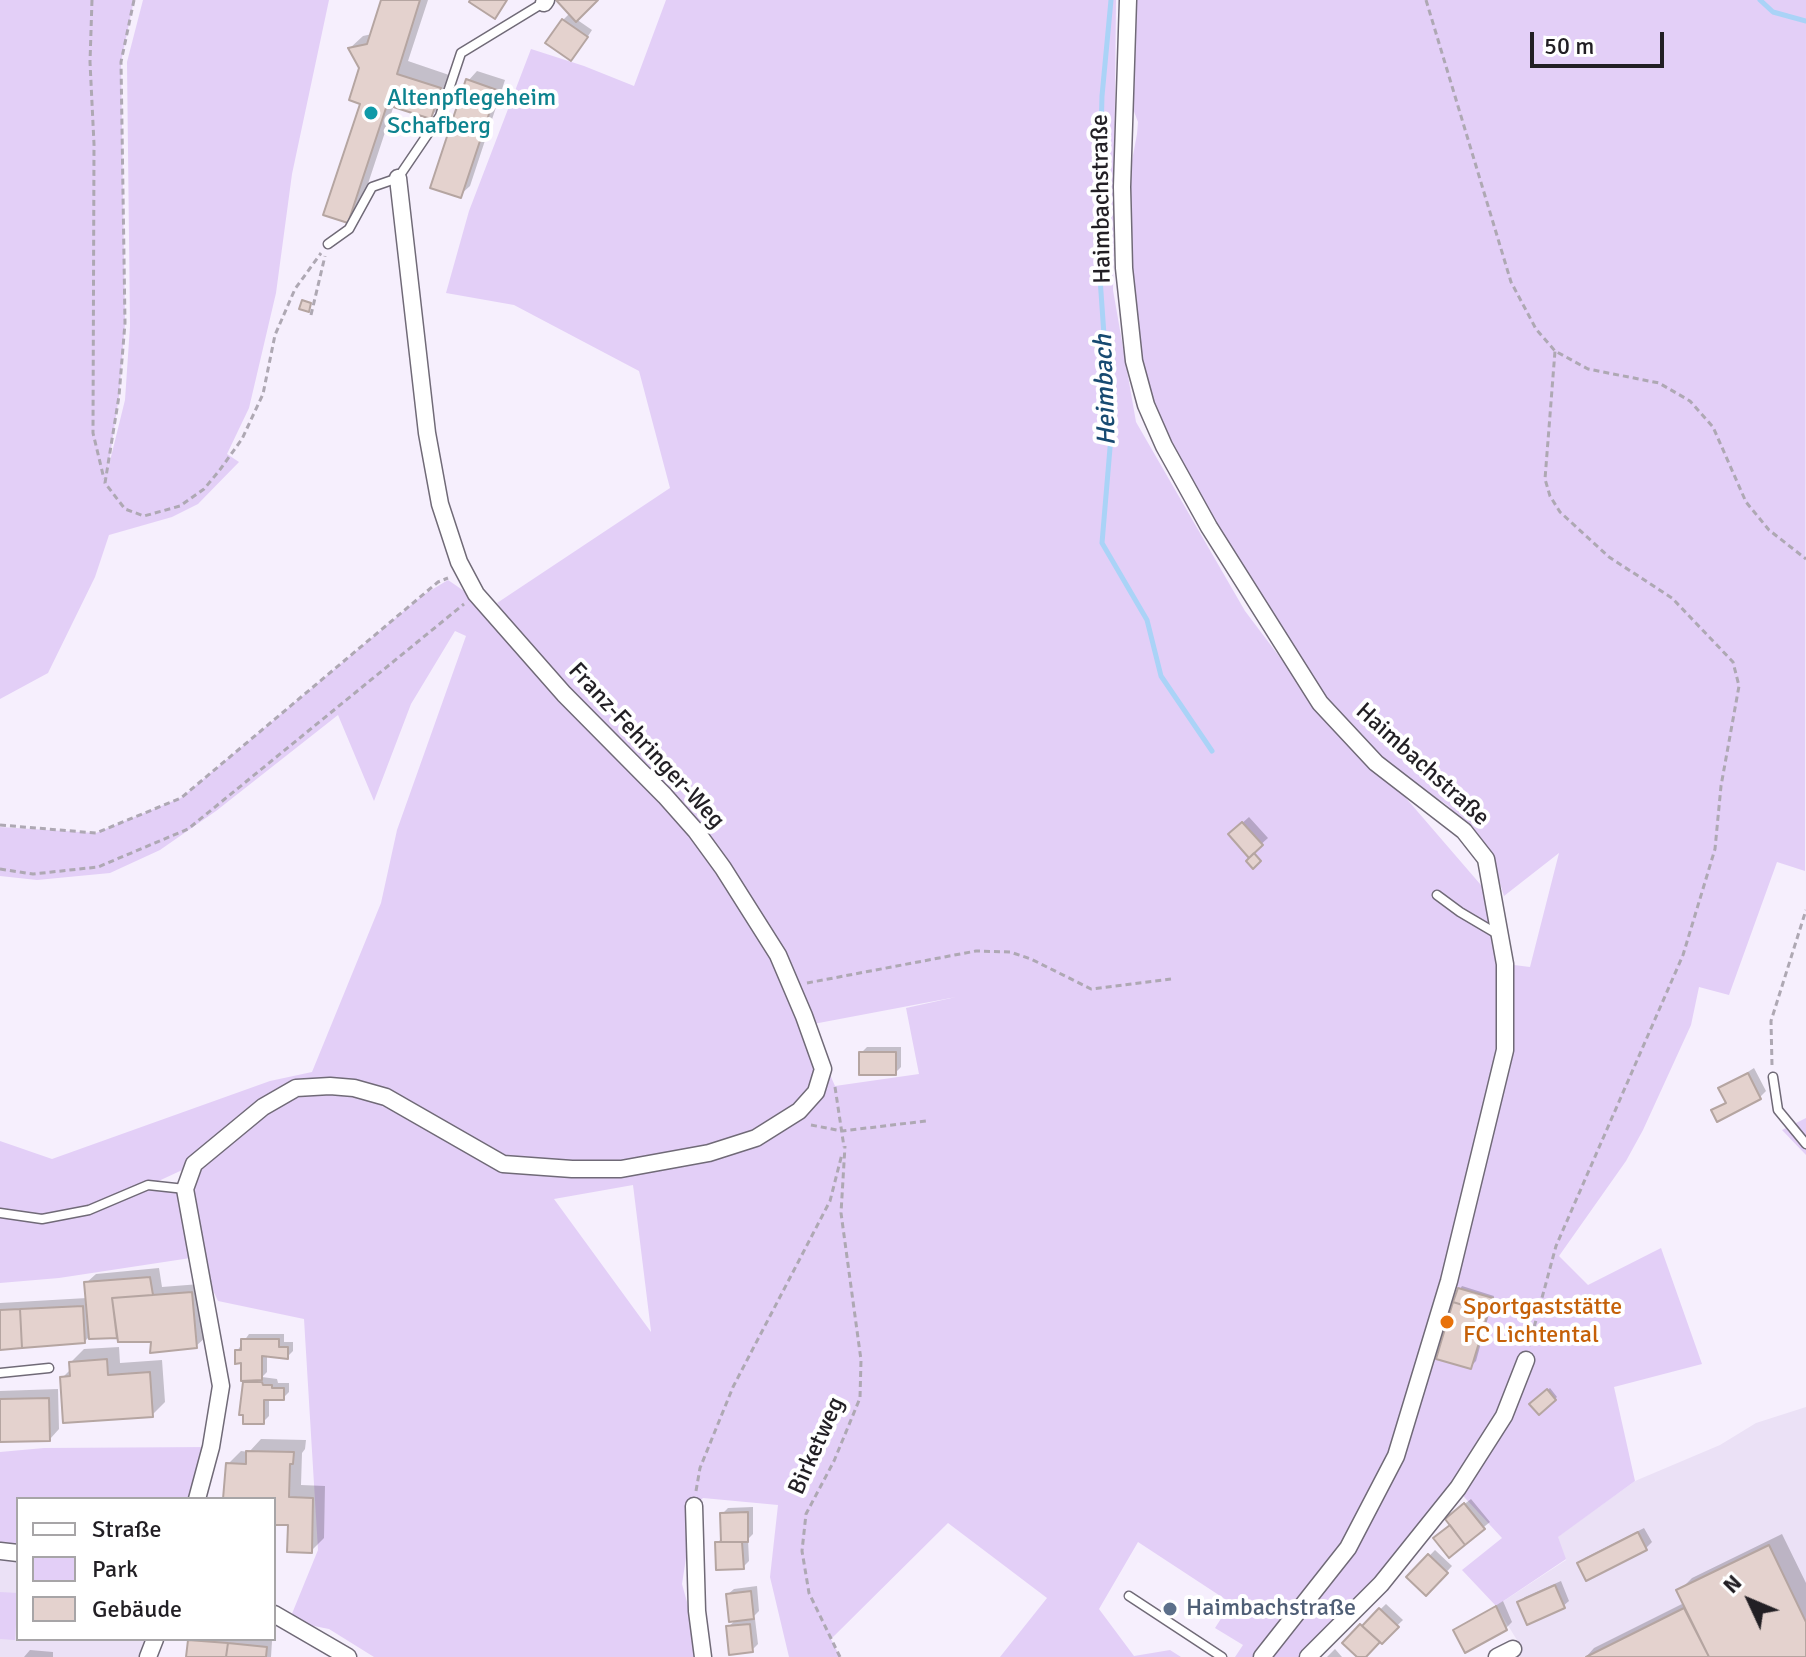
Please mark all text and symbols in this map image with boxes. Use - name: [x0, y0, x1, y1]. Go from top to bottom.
- scale bar: [1534, 16, 1668, 66]
- text: 50 m: [1544, 31, 1594, 61]
- place label: Altenpflegeheim Schafberg: [387, 85, 556, 141]
- marker: Altenpflegeheim Schafberg: [362, 104, 380, 122]
- street label: Haimbachstraße: [1086, 114, 1118, 284]
- water label: Heimbach: [1088, 334, 1124, 446]
- street label: Franz-Fehringer-Weg: [562, 657, 730, 835]
- street label: Haimbachstraße: [1349, 697, 1495, 833]
- place label: Sportgaststätte FC Lichtental: [1463, 1294, 1622, 1350]
- marker: Sportgaststätte FC Lichtental: [1438, 1313, 1456, 1331]
- street label: Birketweg: [783, 1393, 851, 1499]
- legend: [16, 1497, 276, 1641]
- text: Straße: [92, 1514, 162, 1544]
- text: Park: [92, 1554, 138, 1584]
- north arrow: [1710, 1561, 1790, 1641]
- text: N: [1717, 1569, 1747, 1599]
- text: Gebäude: [92, 1594, 182, 1624]
- place label: Haimbachstraße: [1186, 1595, 1356, 1623]
- marker: Haimbachstraße: [1161, 1600, 1179, 1618]

